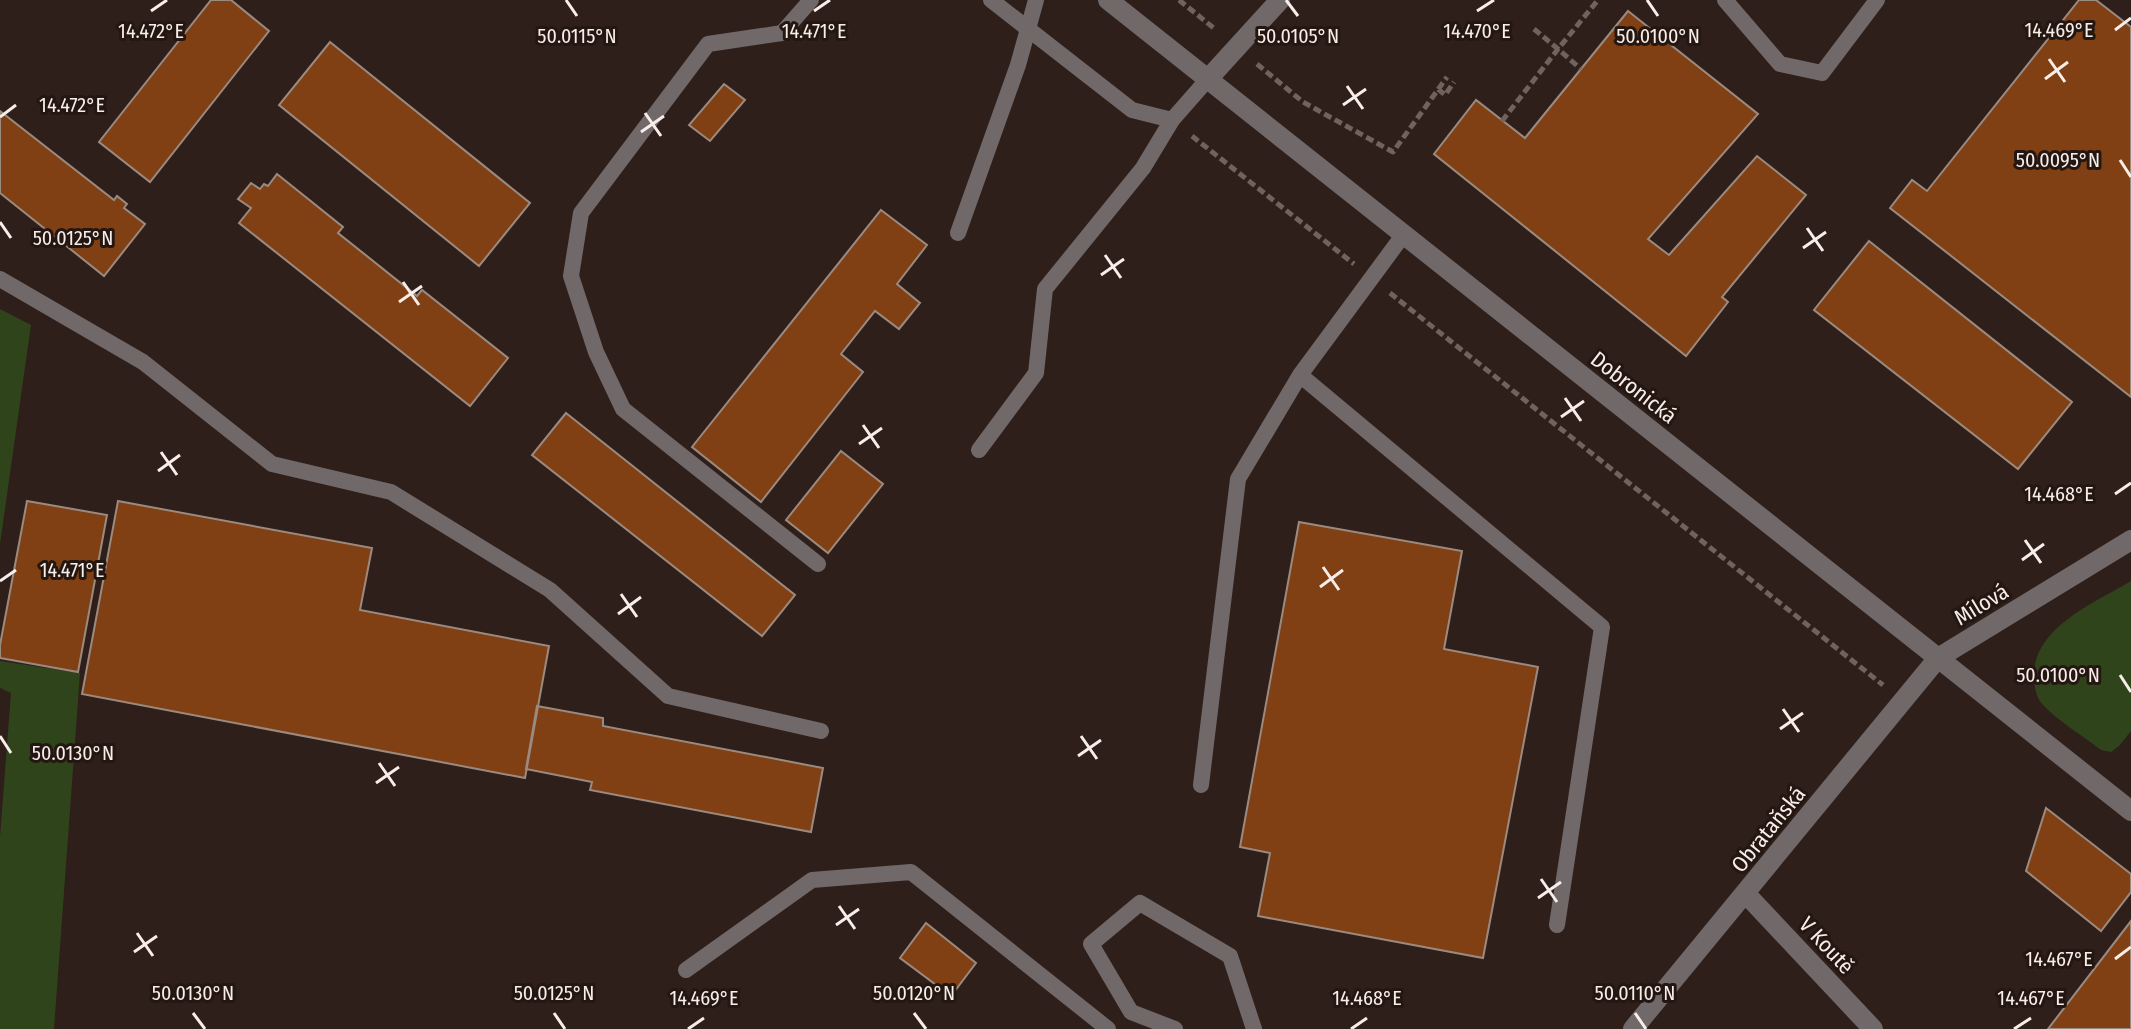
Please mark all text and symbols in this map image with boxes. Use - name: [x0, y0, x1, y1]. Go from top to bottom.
- text: 14.469°E: [2025, 18, 2093, 42]
- text: 14.472°E: [118, 19, 184, 43]
- text: 14.471°E: [782, 19, 846, 43]
- text: 14.470°E: [1443, 19, 1511, 43]
- text: 50.0115°N: [537, 24, 617, 48]
- text: 50.0105°N: [1257, 24, 1339, 48]
- text: 50.0100°N: [1616, 24, 1700, 48]
- text: 14.472°E: [39, 93, 105, 117]
- text: 50.0095°N: [2016, 148, 2100, 172]
- text: 50.0125°N: [33, 226, 113, 250]
- street label: Dobronická: [1585, 345, 1682, 429]
- text: 14.468°E: [2024, 482, 2094, 506]
- text: 14.471°E: [40, 558, 104, 582]
- street label: Mílová: [1949, 578, 2013, 631]
- text: 50.0100°N: [2016, 663, 2100, 687]
- text: 50.0130°N: [32, 741, 114, 765]
- street label: Obrataňská: [1726, 781, 1811, 878]
- street label: V Koutě: [1793, 911, 1860, 980]
- text: 14.467°E: [2025, 947, 2093, 971]
- text: 50.0130°N: [152, 981, 234, 1005]
- text: 50.0125°N: [514, 981, 594, 1005]
- text: 50.0120°N: [873, 981, 955, 1005]
- text: 50.0110°N: [1595, 981, 1675, 1005]
- text: 14.469°E: [670, 986, 738, 1010]
- text: 14.468°E: [1332, 986, 1402, 1010]
- text: 14.467°E: [1997, 986, 2065, 1010]

